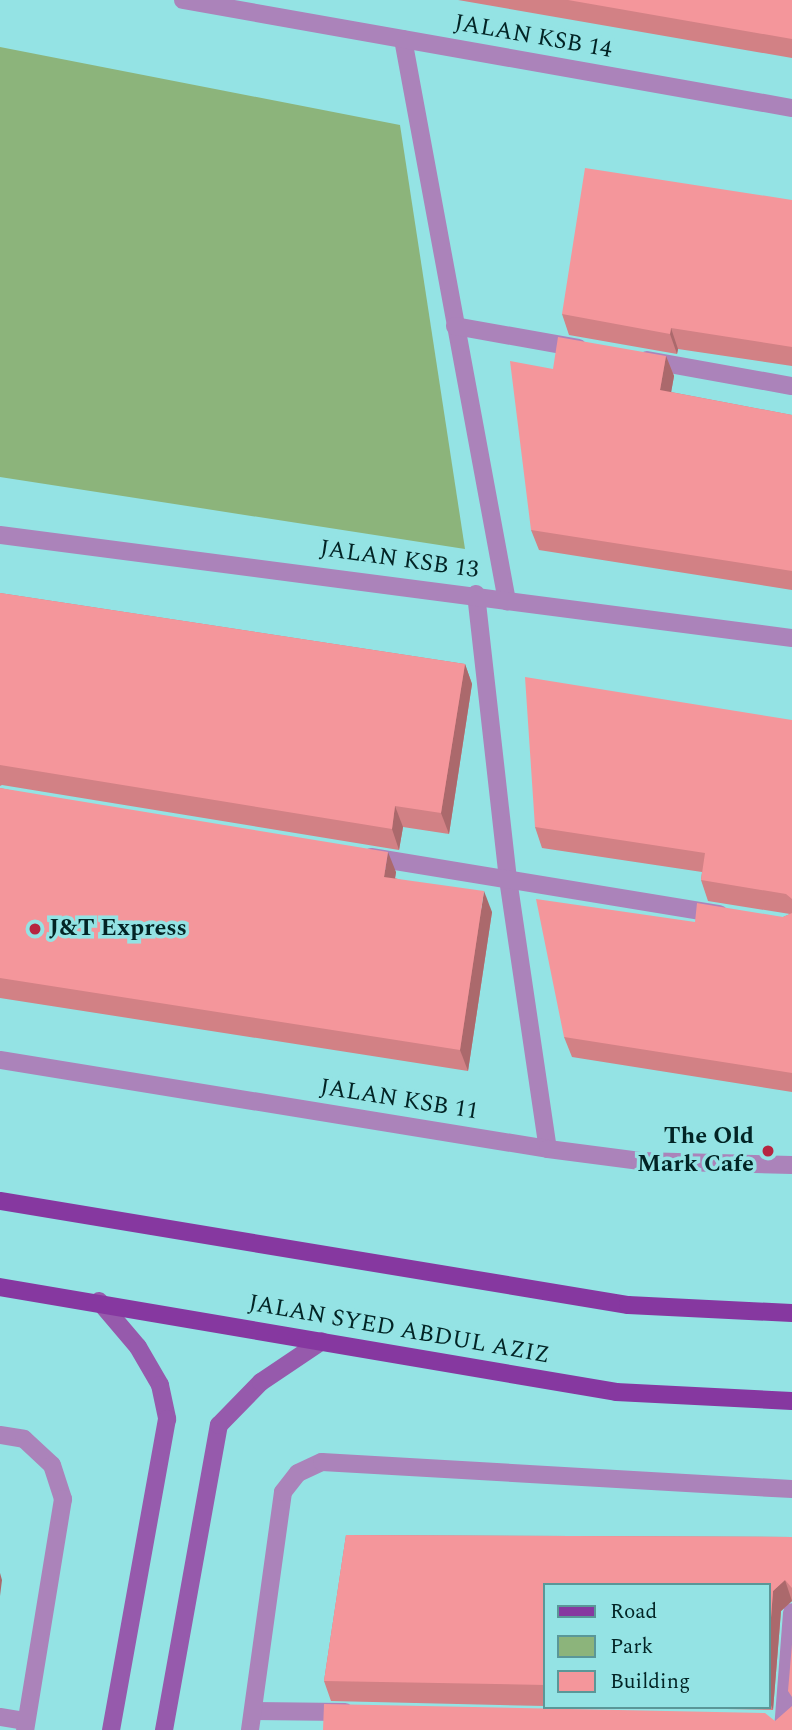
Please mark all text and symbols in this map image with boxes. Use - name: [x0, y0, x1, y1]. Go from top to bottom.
- street label: JALAN KSB 14: [452, 9, 614, 65]
- street label: JALAN KSB 13: [318, 535, 480, 585]
- place label: J&T Express: [49, 915, 187, 943]
- marker: J&T Express: [27, 921, 43, 937]
- street label: JALAN KSB 11: [318, 1073, 480, 1127]
- place label: The Old Mark Cafe: [637, 1123, 754, 1179]
- marker: The Old Mark Cafe: [760, 1143, 776, 1159]
- street label: JALAN SYED ABDUL AZIZ: [246, 1289, 552, 1371]
- legend: [544, 1583, 771, 1709]
- text: Road: [610, 1596, 657, 1628]
- text: Park: [610, 1631, 653, 1663]
- text: Building: [610, 1666, 690, 1698]

